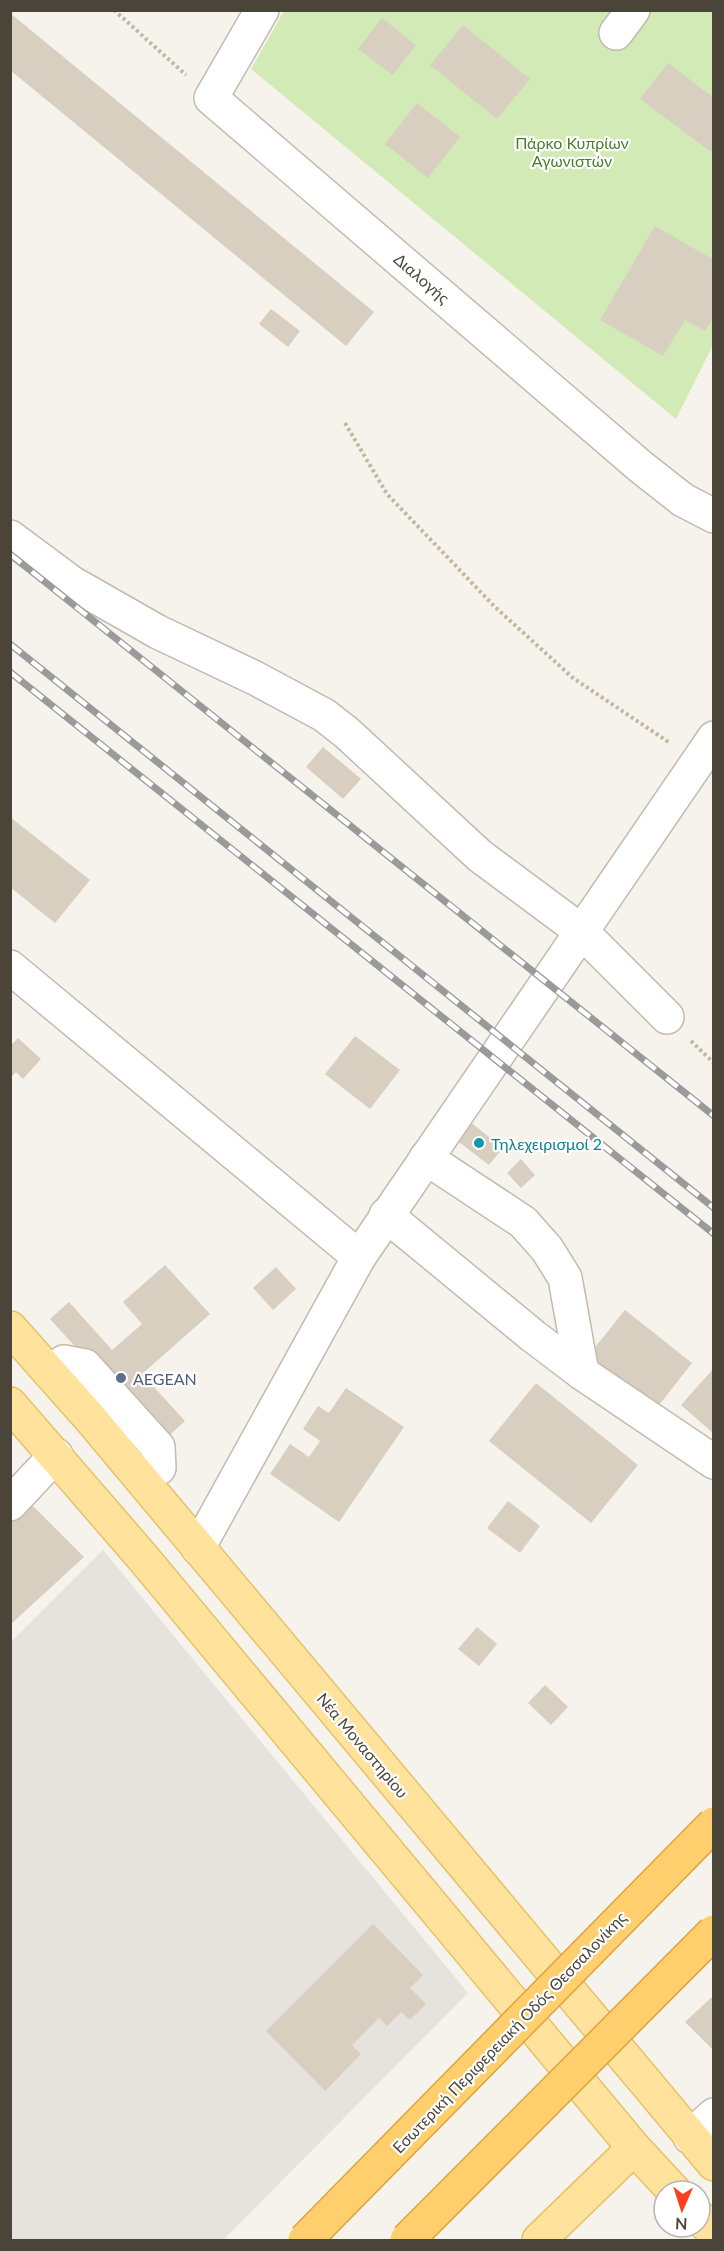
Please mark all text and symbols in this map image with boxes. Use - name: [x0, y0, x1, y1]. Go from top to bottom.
- park label: Πάρκο Κυπρίων Αγωνιστών: [515, 133, 629, 170]
- street label: Διαλογής: [391, 249, 454, 308]
- place label: Τηλεχειρισμοί 2: [491, 1134, 602, 1153]
- marker: Τηλεχειρισμοί 2: [472, 1136, 486, 1150]
- place label: AEGEAN: [133, 1369, 197, 1388]
- marker: AEGEAN: [114, 1371, 128, 1385]
- street label: Νέα Μοναστηρίου: [314, 1689, 412, 1801]
- street label: Εσωτερική Περιφερειακή Οδός Θεσσαλονίκης: [388, 1907, 630, 2157]
- north arrow: [652, 2179, 712, 2239]
- text: N: [675, 2215, 688, 2234]

